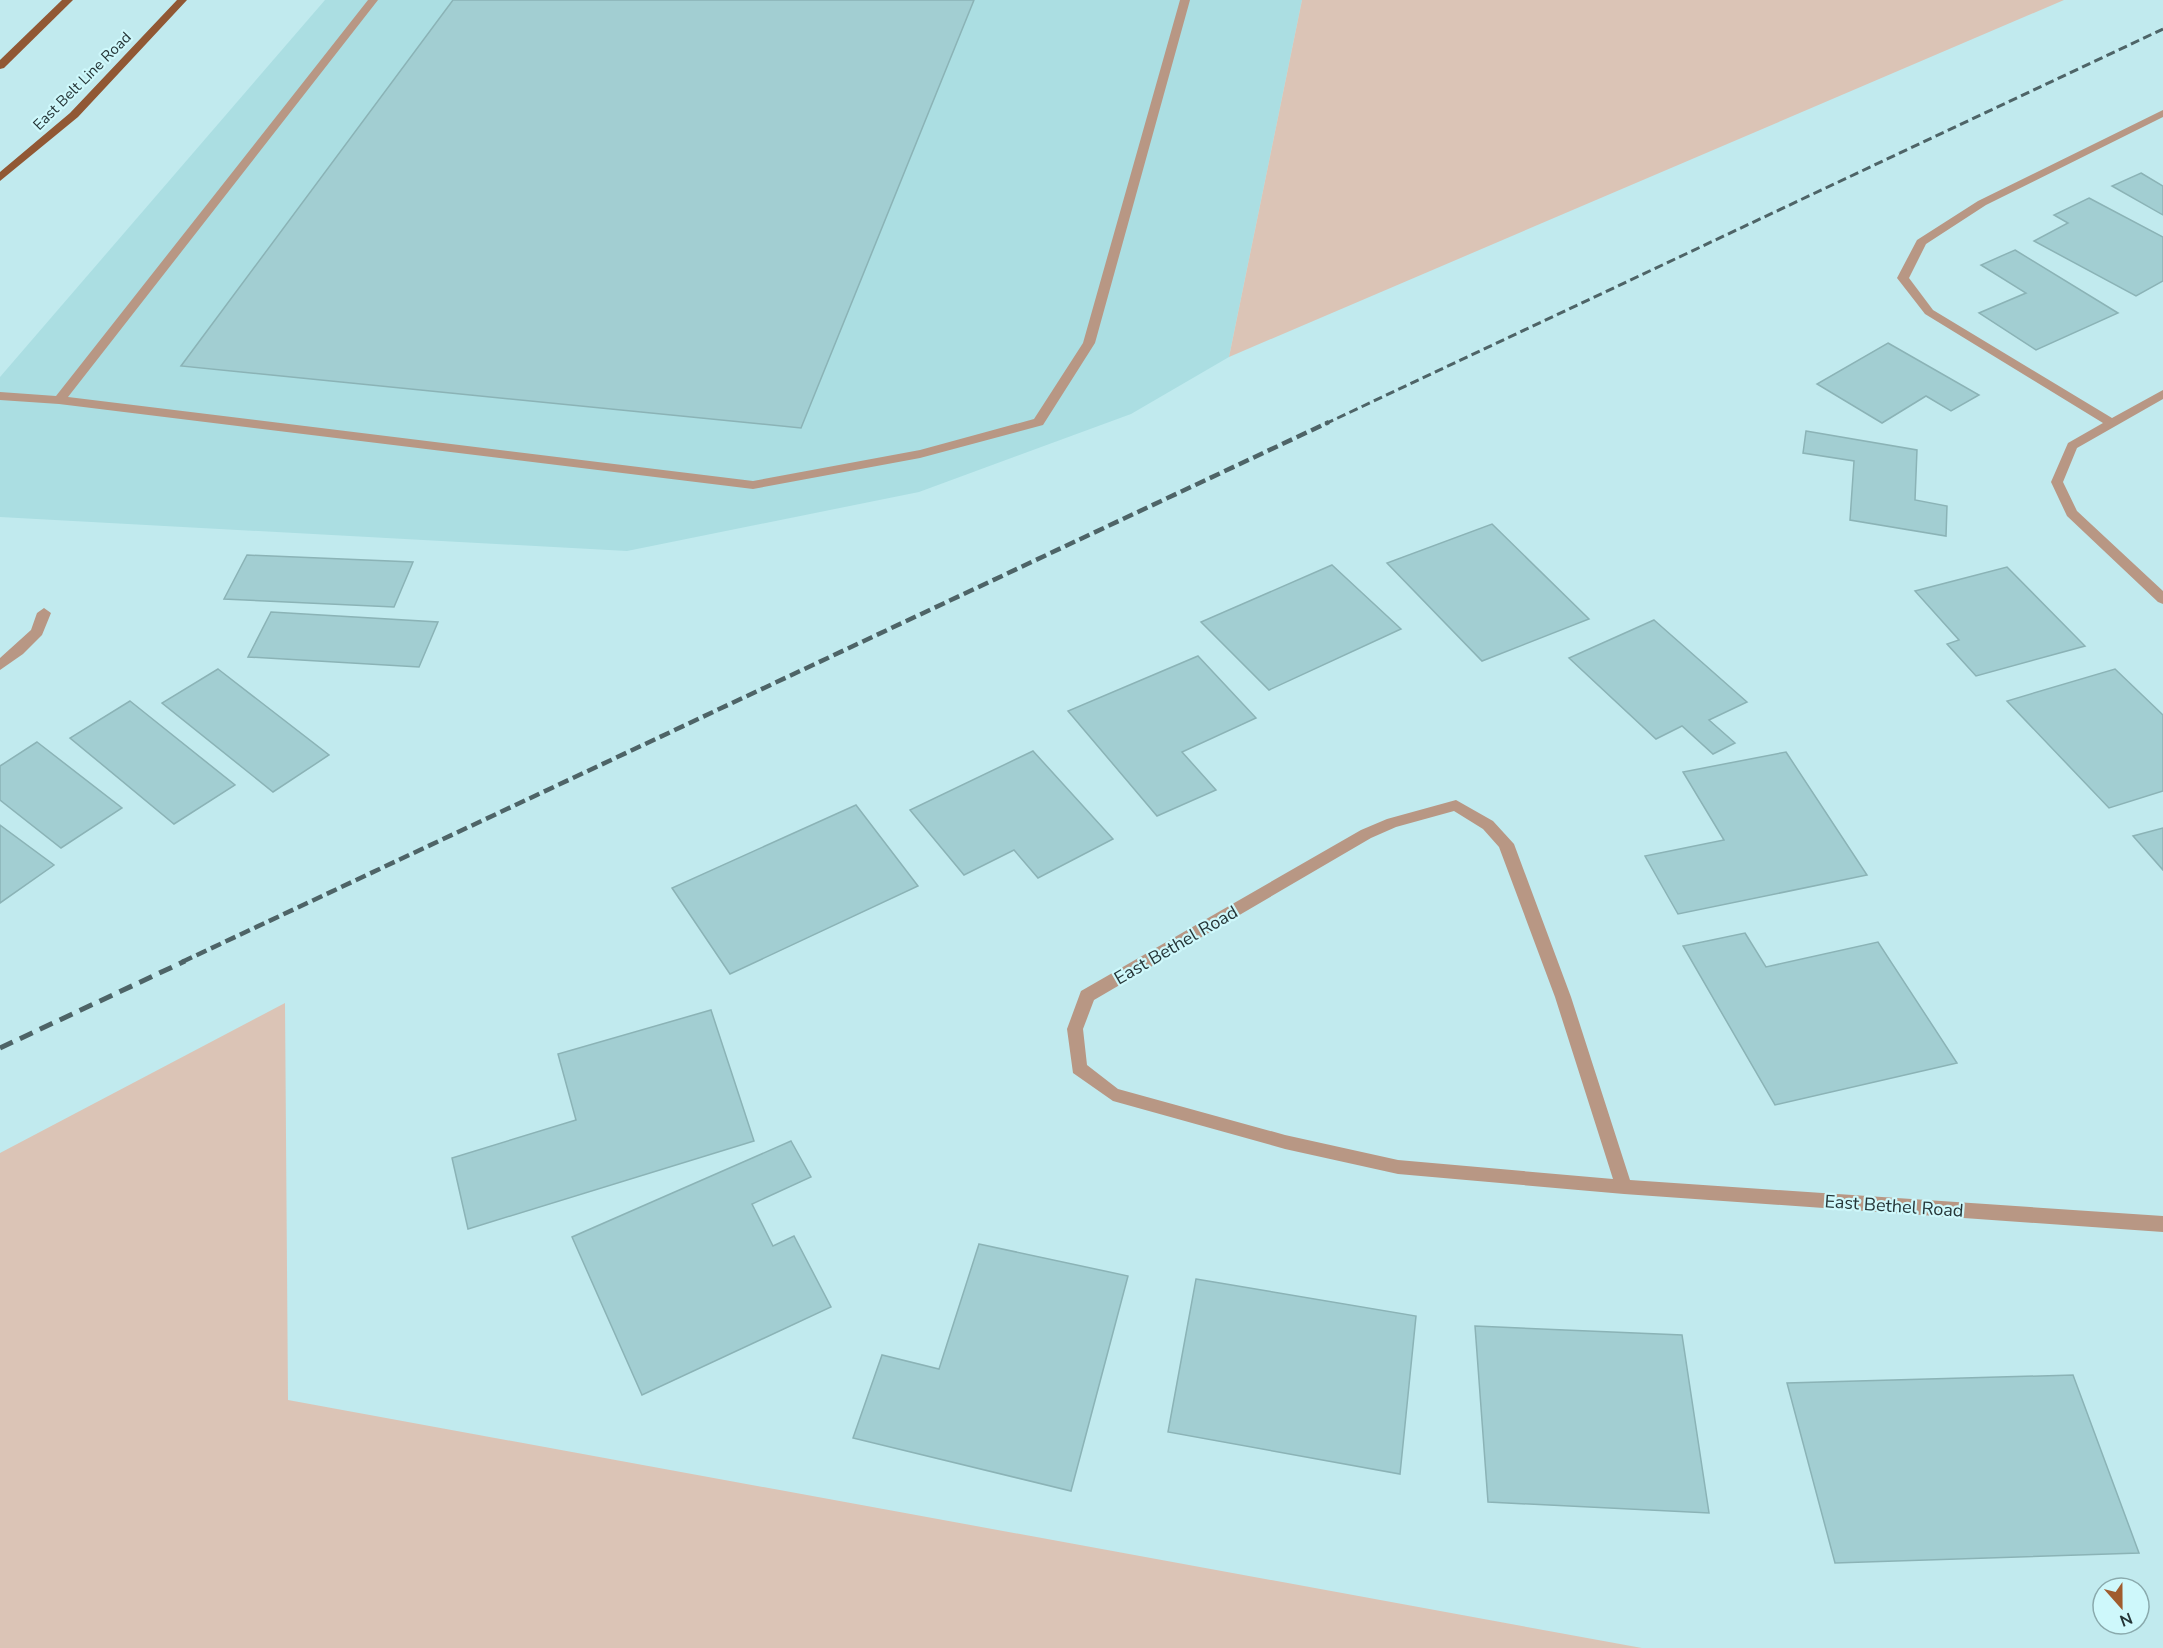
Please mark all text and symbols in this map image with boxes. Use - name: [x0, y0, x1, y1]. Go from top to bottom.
- street label: East Belt Line Road: [29, 28, 135, 134]
- street label: East Bethel Road: [1110, 900, 1242, 990]
- street label: East Bethel Road: [1824, 1189, 1964, 1223]
- north arrow: [2091, 1576, 2151, 1636]
- text: N: [2116, 1607, 2136, 1631]

